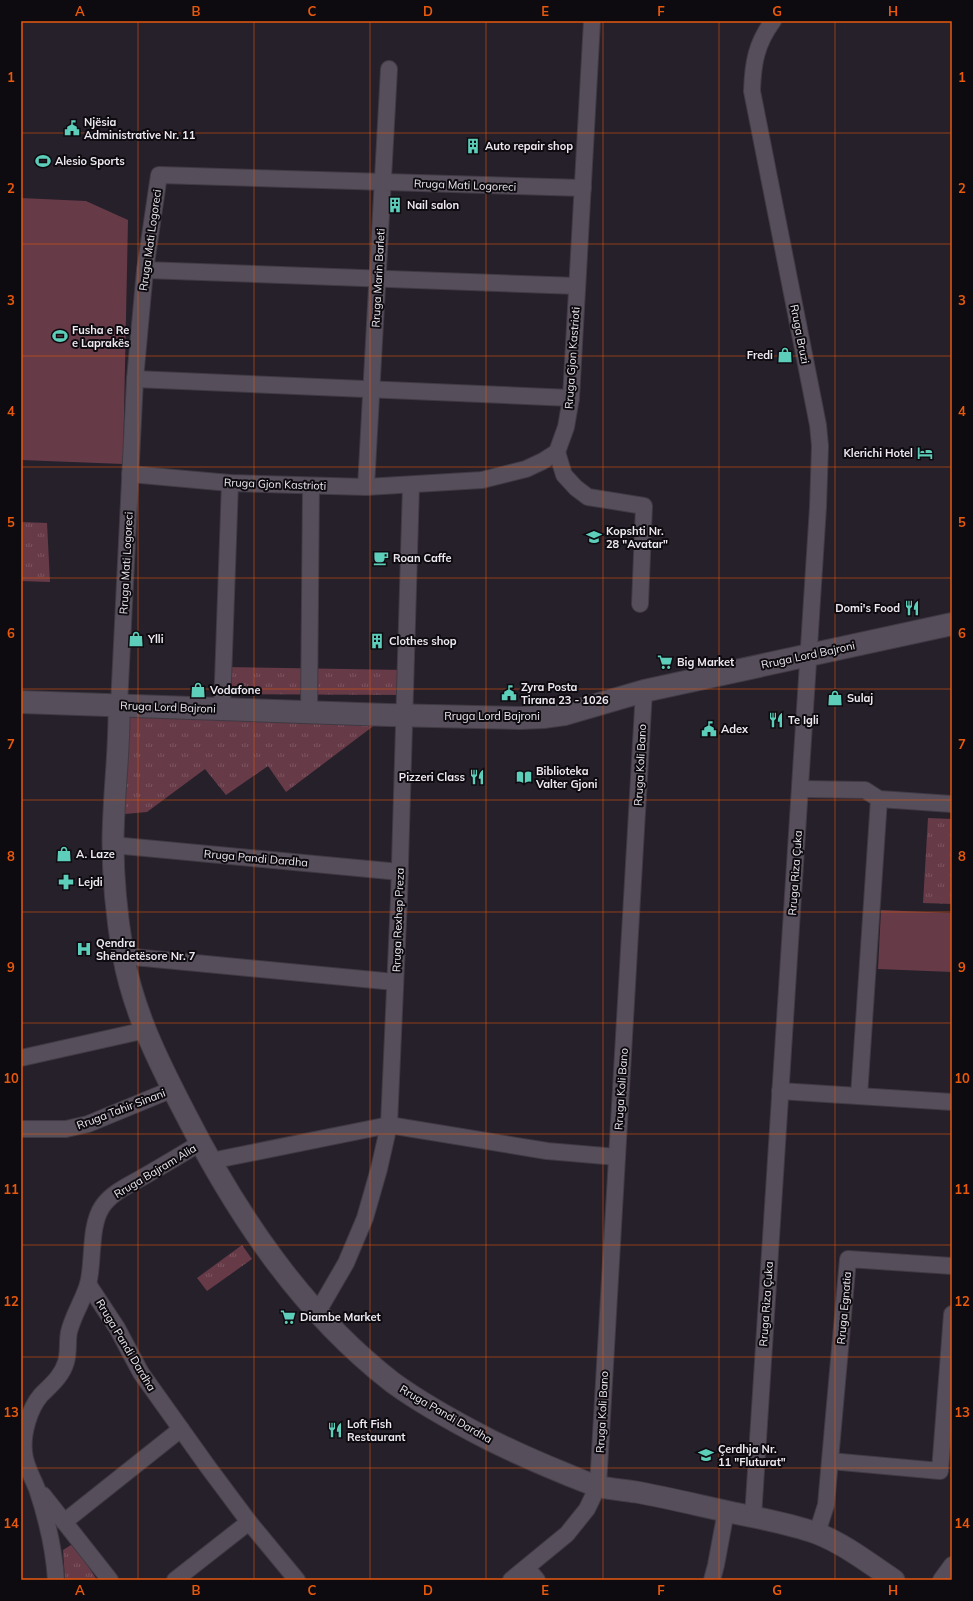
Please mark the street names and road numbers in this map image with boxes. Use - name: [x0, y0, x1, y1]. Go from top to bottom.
- street label: Rruga Mati Logoreci: [414, 176, 516, 194]
- street label: Rruga Mati Logoreci: [136, 188, 164, 292]
- street label: Rruga Marin Barleti: [368, 228, 388, 328]
- street label: Rruga Bruzi: [787, 303, 813, 365]
- street label: Rruga Gjon Kastrioti: [561, 306, 583, 410]
- street label: Rruga Gjon Kastrioti: [224, 475, 326, 493]
- street label: Rruga Mati Logoreci: [116, 511, 136, 615]
- street label: Rruga Lord Bajroni: [760, 638, 856, 672]
- street label: Rruga Lord Bajroni: [120, 698, 216, 716]
- street label: Rruga Lord Bajroni: [444, 709, 540, 723]
- street label: Rruga Koli Bano: [631, 724, 649, 806]
- street label: Rruga Riza Çuka: [785, 830, 805, 916]
- street label: Rruga Pandi Dardha: [203, 846, 309, 870]
- street label: Rruga Rexhep Preza: [389, 868, 407, 972]
- street label: Rruga Koli Bano: [611, 1048, 631, 1130]
- street label: Rruga Tahir Sinani: [75, 1086, 167, 1132]
- street label: Rruga Bajram Alia: [111, 1141, 199, 1201]
- street label: Rruga Riza Çuka: [756, 1261, 776, 1347]
- street label: Rruga Egnatia: [834, 1271, 854, 1345]
- street label: Rruga Pandi Dardha: [93, 1297, 159, 1393]
- street label: Rruga Koli Bano: [593, 1371, 611, 1453]
- street label: Rruga Pandi Dardha: [397, 1382, 495, 1446]

